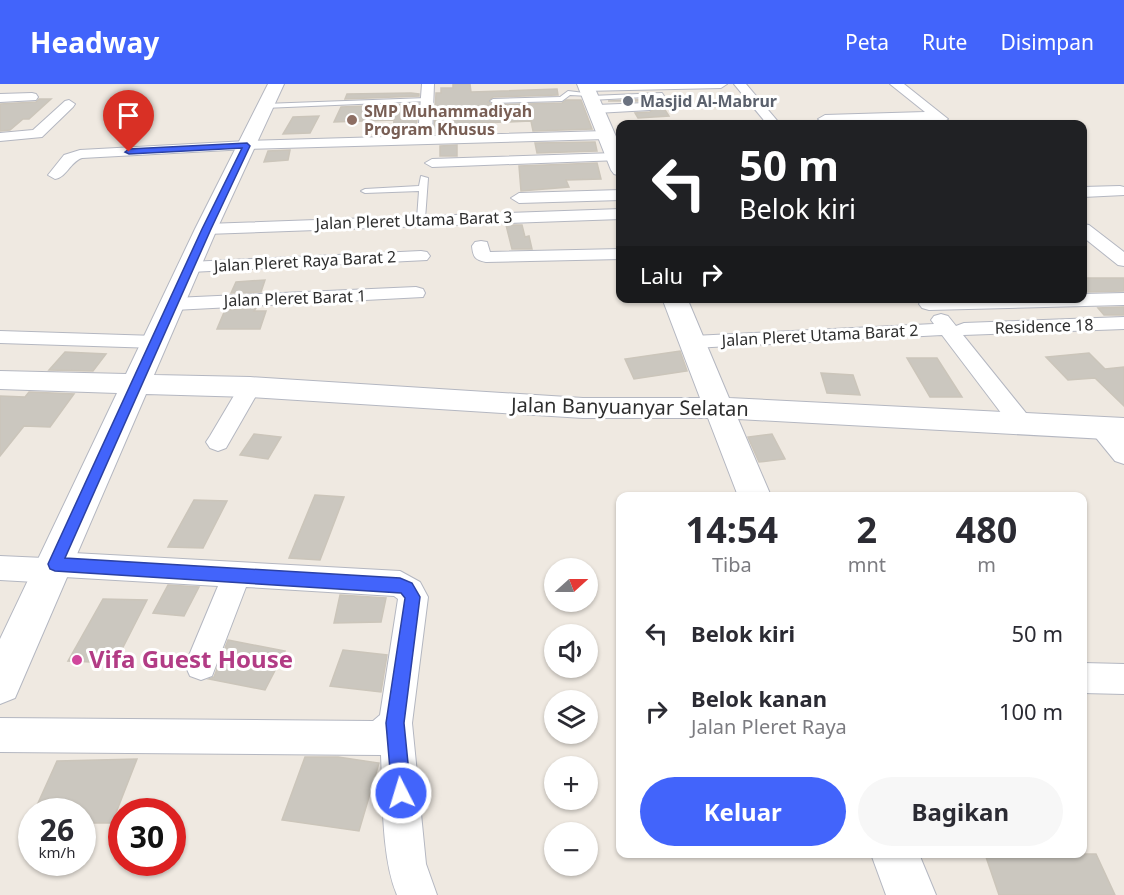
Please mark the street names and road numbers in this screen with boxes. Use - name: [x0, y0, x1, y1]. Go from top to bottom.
- street label: Jalan Pleret Utama Barat 3: [313, 206, 513, 234]
- street label: Jalan Pleret Raya Barat 2: [211, 245, 397, 277]
- street label: Jalan Pleret Barat 1: [222, 285, 366, 312]
- street label: Residence 18: [994, 313, 1094, 339]
- street label: Jalan Pleret Utama Barat 2: [719, 319, 919, 351]
- street label: Jalan Banyuanyar Selatan: [509, 391, 749, 422]

